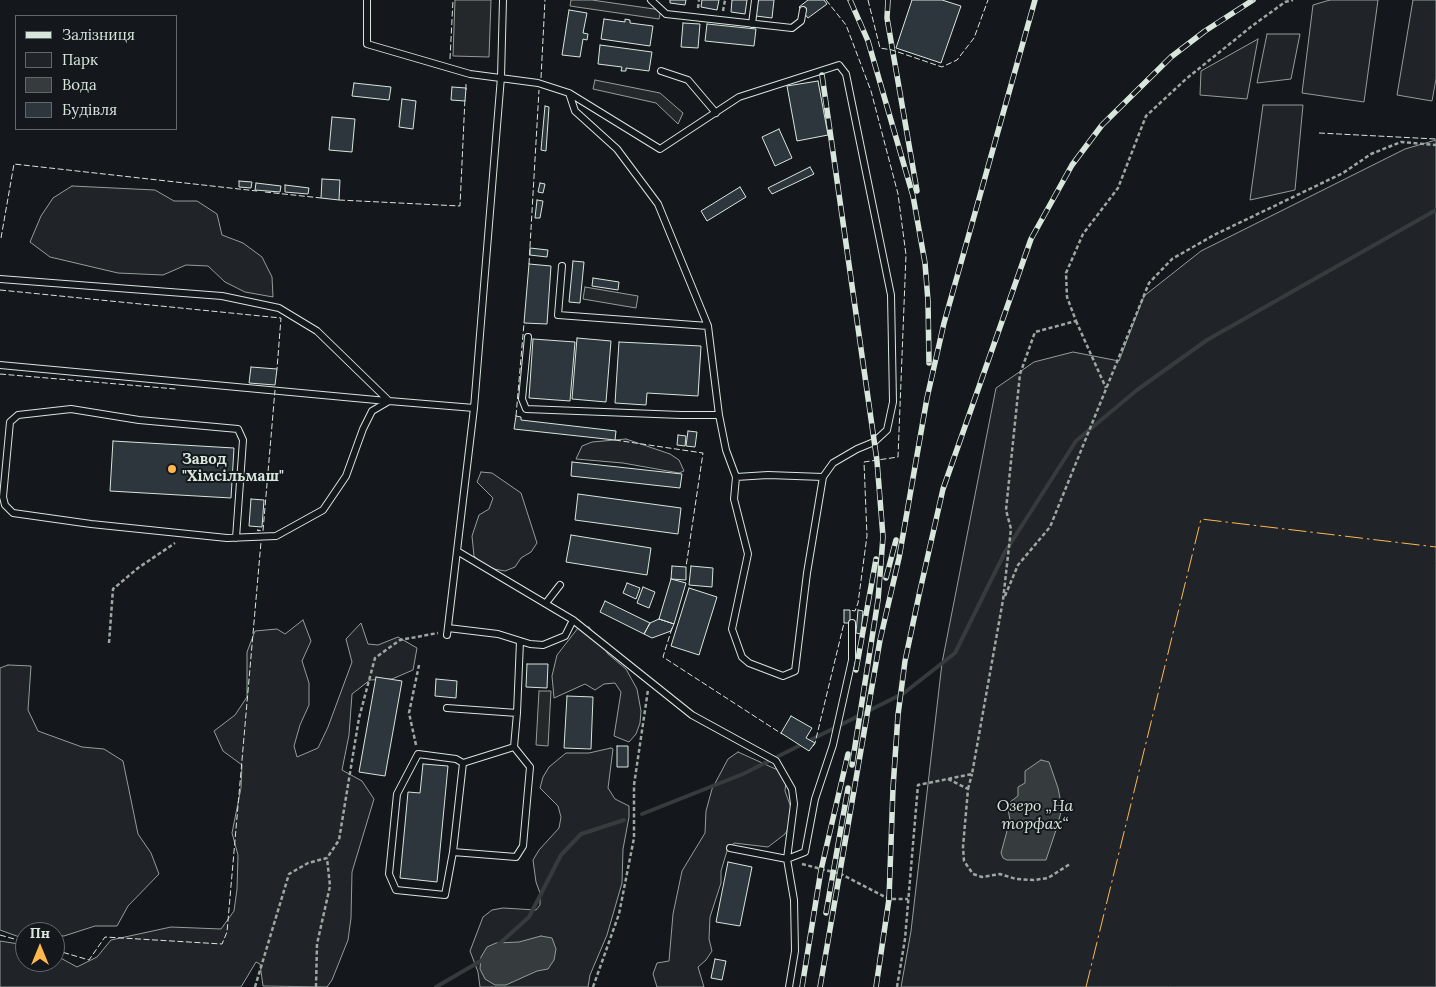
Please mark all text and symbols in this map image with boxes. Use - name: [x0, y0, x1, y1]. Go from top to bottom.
- legend: [15, 15, 178, 130]
- text: Залізниця: [62, 25, 135, 44]
- text: Парк: [62, 50, 98, 69]
- text: Вода: [62, 75, 97, 94]
- text: Будівля: [62, 100, 117, 119]
- place label: Завод "Хімсільмаш": [182, 451, 284, 486]
- marker: Завод "Хімсільмаш": [166, 463, 178, 475]
- water label: Озеро „На торфах“: [997, 796, 1073, 834]
- north arrow: [15, 922, 65, 972]
- text: Пн: [30, 924, 50, 942]

